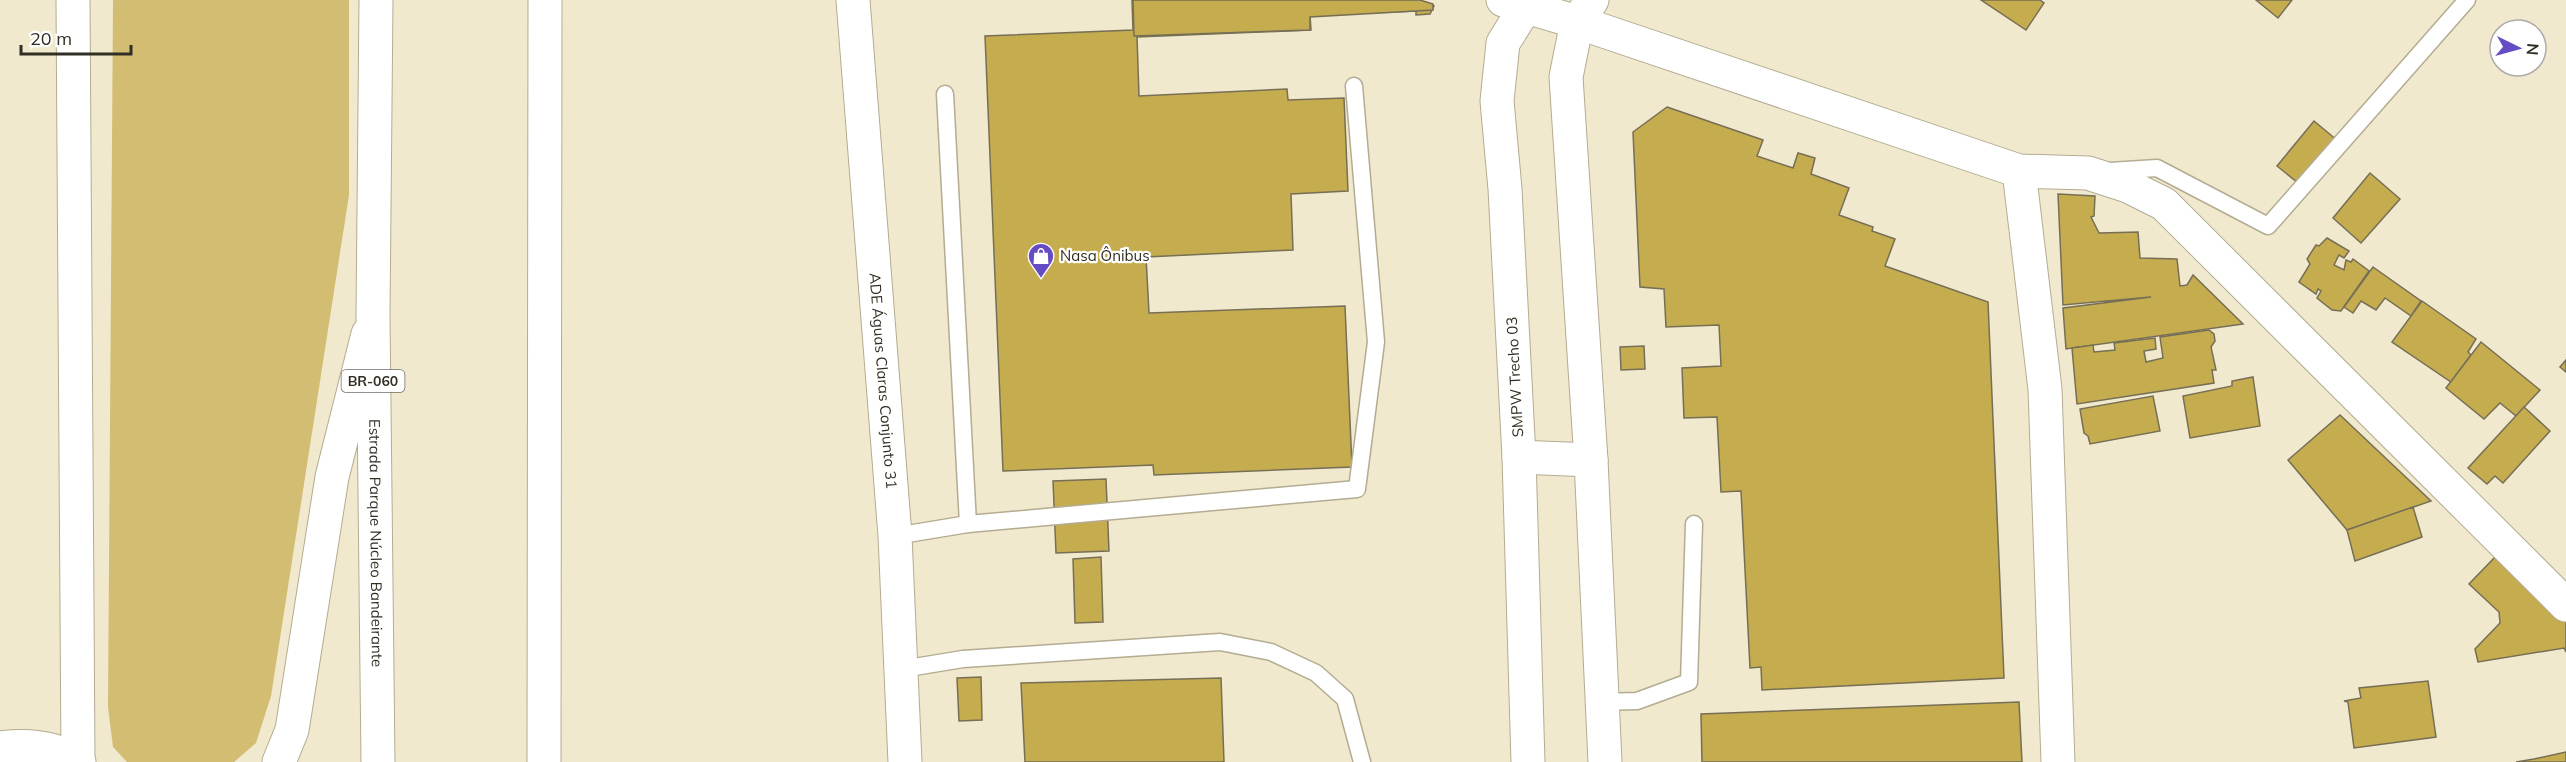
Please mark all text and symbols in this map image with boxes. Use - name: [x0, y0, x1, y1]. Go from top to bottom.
- scale bar: [21, 18, 130, 56]
- north arrow: [2488, 18, 2548, 78]
- text: 20 m: [30, 27, 72, 50]
- text: N: [2522, 42, 2543, 56]
- shop icon: Nasa Ônibus: [1026, 241, 1056, 279]
- place label: Nasa Ônibus: [1060, 246, 1150, 265]
- street label: ADE Águas Claras Conjunto 31: [865, 272, 901, 489]
- street label: SMPW Trecho 03: [1502, 316, 1527, 438]
- road number: BR-060: [342, 370, 404, 392]
- street label: Estrada Parque Núcleo Bandeirante: [365, 419, 387, 667]

